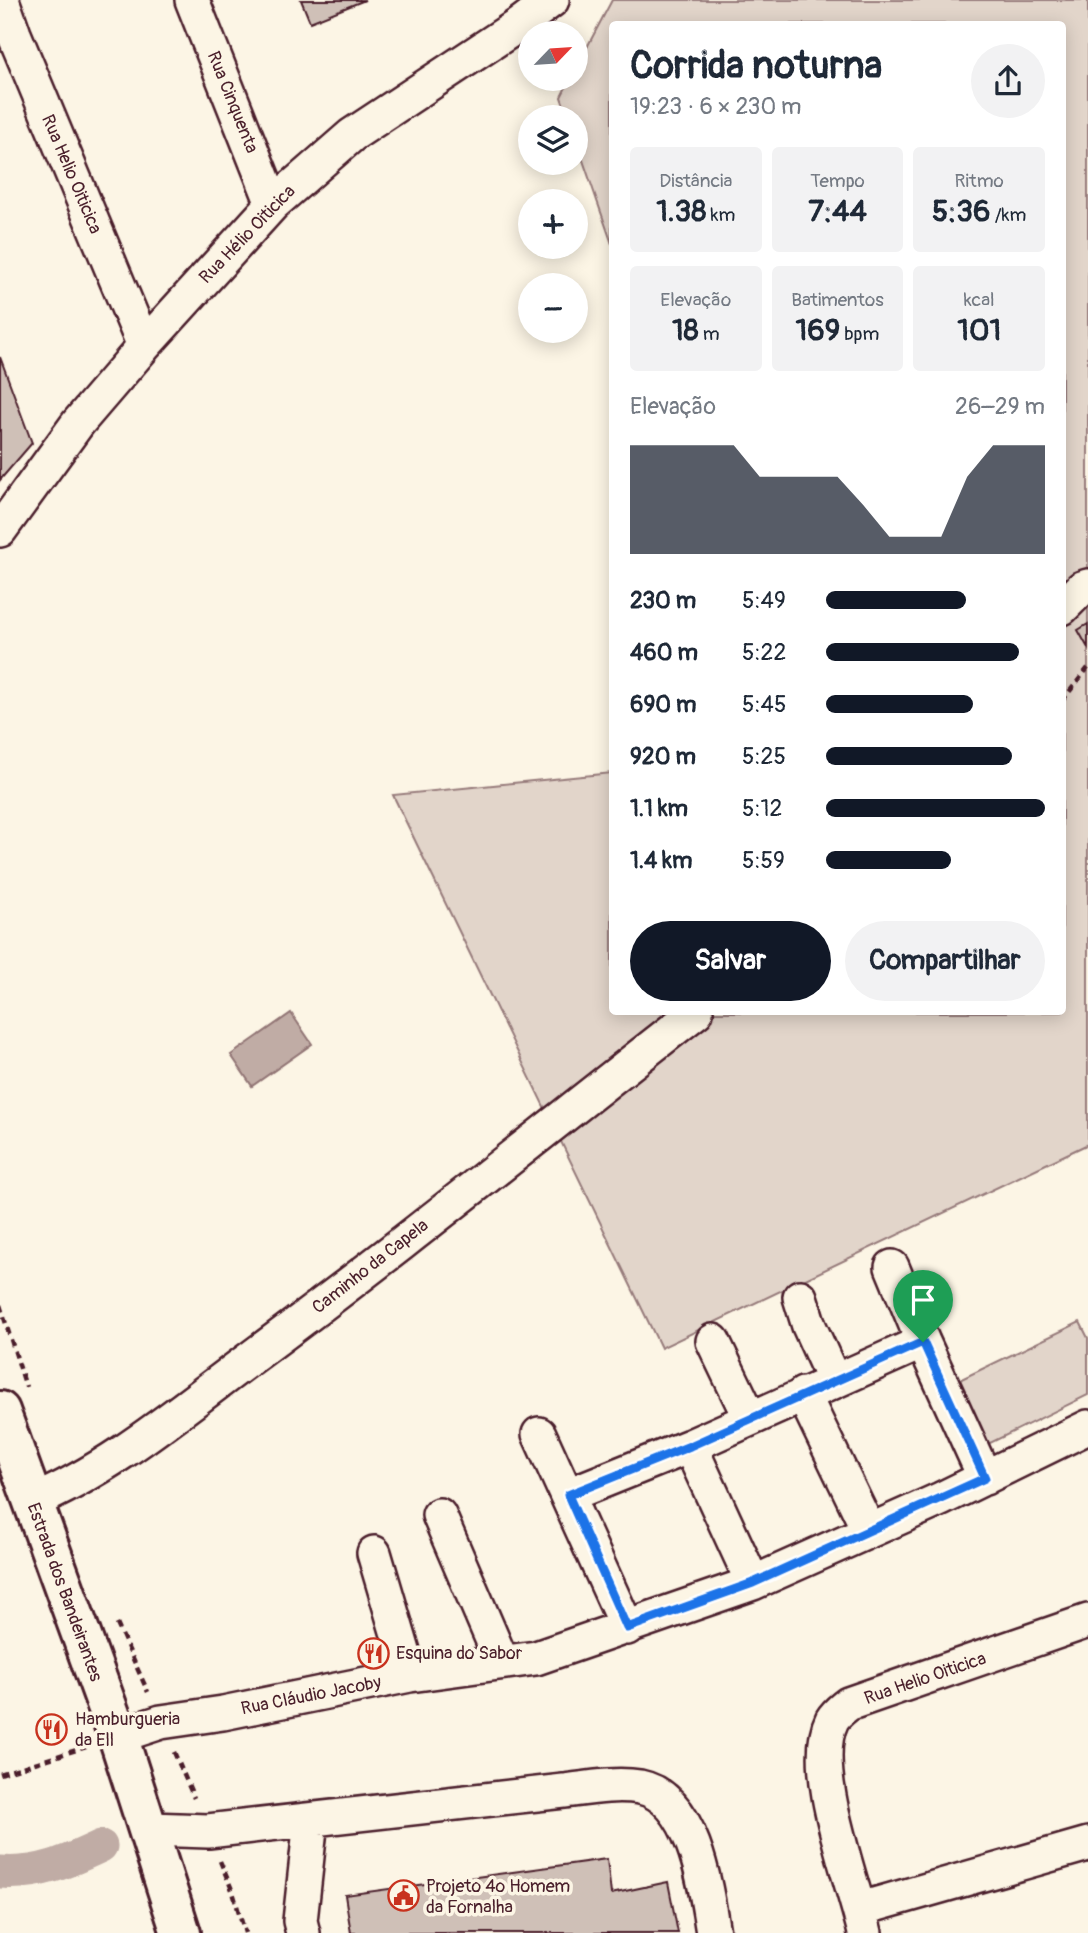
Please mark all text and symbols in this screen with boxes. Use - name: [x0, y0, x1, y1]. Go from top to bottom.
- north arrow: [518, 21, 588, 91]
- map controls: [518, 21, 588, 343]
- text: Corrida noturna: [630, 42, 882, 90]
- button: share: [971, 44, 1045, 118]
- street label: Rua Cinquenta: [202, 48, 263, 156]
- text: 19:23 · 6 × 230 m: [630, 92, 802, 121]
- button: layers: [518, 105, 588, 175]
- street label: Rua Helio Oiticica: [36, 111, 107, 237]
- text: Distância: [659, 169, 732, 193]
- text: Tempo: [810, 169, 865, 193]
- text: Ritmo: [955, 169, 1004, 193]
- street label: Rua Hélio Oiticica: [194, 180, 300, 289]
- button: +: [518, 189, 588, 259]
- text: 1.38: [656, 193, 706, 230]
- text: 7:44: [808, 193, 867, 230]
- text: 5:36: [932, 193, 991, 230]
- text: km: [706, 203, 735, 227]
- text: /km: [991, 203, 1026, 227]
- button: −: [518, 273, 588, 343]
- text: Elevação: [660, 288, 731, 312]
- text: Batimentos: [791, 288, 884, 312]
- text: kcal: [964, 288, 995, 312]
- text: 18: [672, 312, 699, 349]
- text: 169: [796, 312, 840, 349]
- text: 101: [957, 312, 1001, 349]
- text: m: [699, 322, 720, 346]
- text: bpm: [840, 322, 879, 346]
- text: Elevação: [630, 392, 716, 421]
- text: 26–29 m: [955, 392, 1045, 421]
- text: 230 m: [630, 586, 696, 615]
- text: 5:49: [742, 586, 786, 615]
- text: 460 m: [630, 638, 698, 667]
- text: 5:22: [742, 638, 786, 667]
- text: 690 m: [630, 690, 696, 719]
- text: 5:45: [742, 690, 786, 719]
- text: 920 m: [630, 742, 696, 771]
- text: 5:25: [742, 742, 786, 771]
- text: 1.1 km: [630, 794, 688, 823]
- text: 5:12: [742, 794, 782, 823]
- text: 1.4 km: [630, 846, 692, 875]
- text: 5:59: [742, 846, 785, 875]
- button: Salvar: [630, 921, 831, 1001]
- button: Compartilhar: [845, 921, 1045, 1001]
- street label: Caminho da Capela: [308, 1214, 433, 1319]
- pin: [893, 1270, 953, 1342]
- icon: arrive: [904, 1281, 942, 1319]
- street label: Estrada dos Bandeirantes: [22, 1500, 108, 1685]
- restaurant icon: Esquina do Sabor: [356, 1636, 390, 1670]
- place label: Esquina do Sabor: [396, 1642, 523, 1665]
- street label: Rua Helio Oiticica: [861, 1647, 989, 1710]
- street label: Rua Cláudio Jacoby: [239, 1671, 384, 1720]
- place label: Hamburgueria da Ell: [75, 1708, 180, 1752]
- restaurant icon: Hamburgueria da Ell: [35, 1712, 69, 1746]
- place label: Projeto 4º Homem da Fornalha: [426, 1875, 570, 1919]
- public building icon: Projeto 4º Homem da Fornalha: [386, 1879, 420, 1913]

